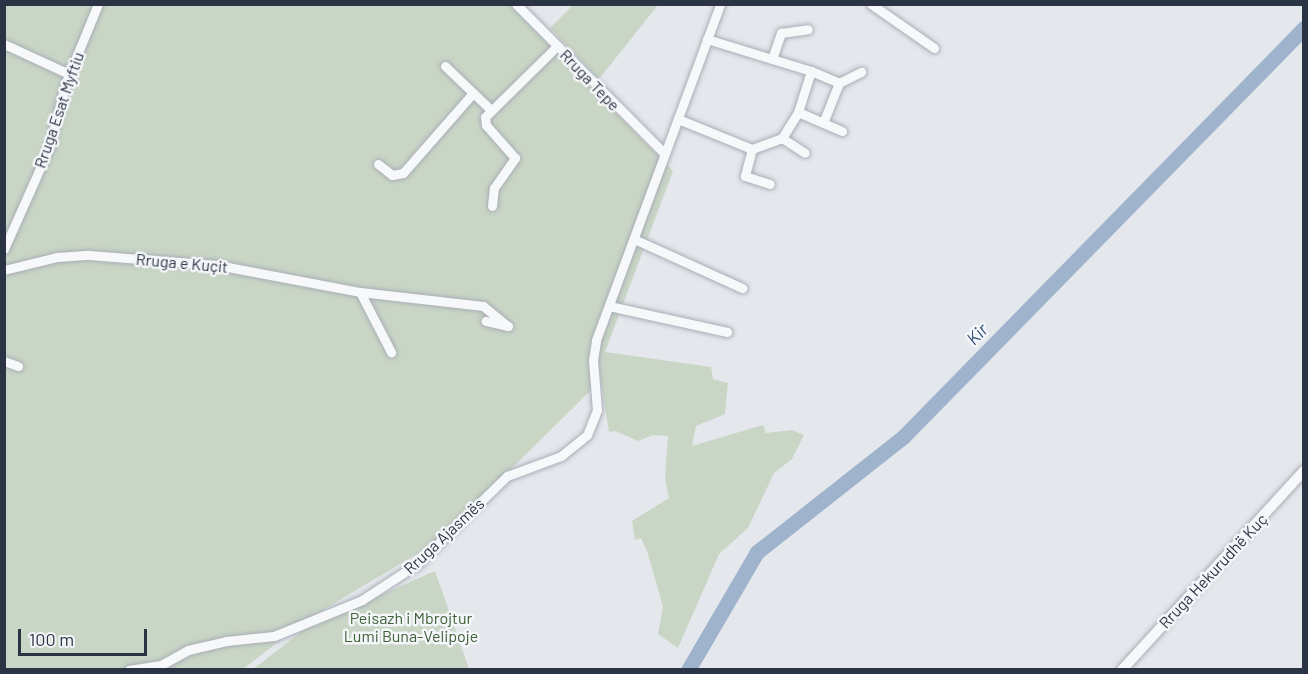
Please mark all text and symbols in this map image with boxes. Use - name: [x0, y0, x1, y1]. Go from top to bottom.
- street label: Rruga Tepe: [556, 45, 624, 115]
- street label: Rruga Esat Myftiu: [30, 49, 88, 171]
- street label: Rruga e Kuçit: [135, 249, 229, 277]
- water label: Kir: [962, 319, 992, 349]
- street label: Rruga Ajasmës: [400, 494, 488, 578]
- street label: Rruga Hekurudhë Kuç: [1155, 510, 1271, 632]
- park label: Peisazh i Mbrojtur Lumi Buna-Velipoje: [344, 608, 478, 646]
- scale bar: [21, 617, 150, 655]
- text: 100 m: [29, 628, 74, 650]

